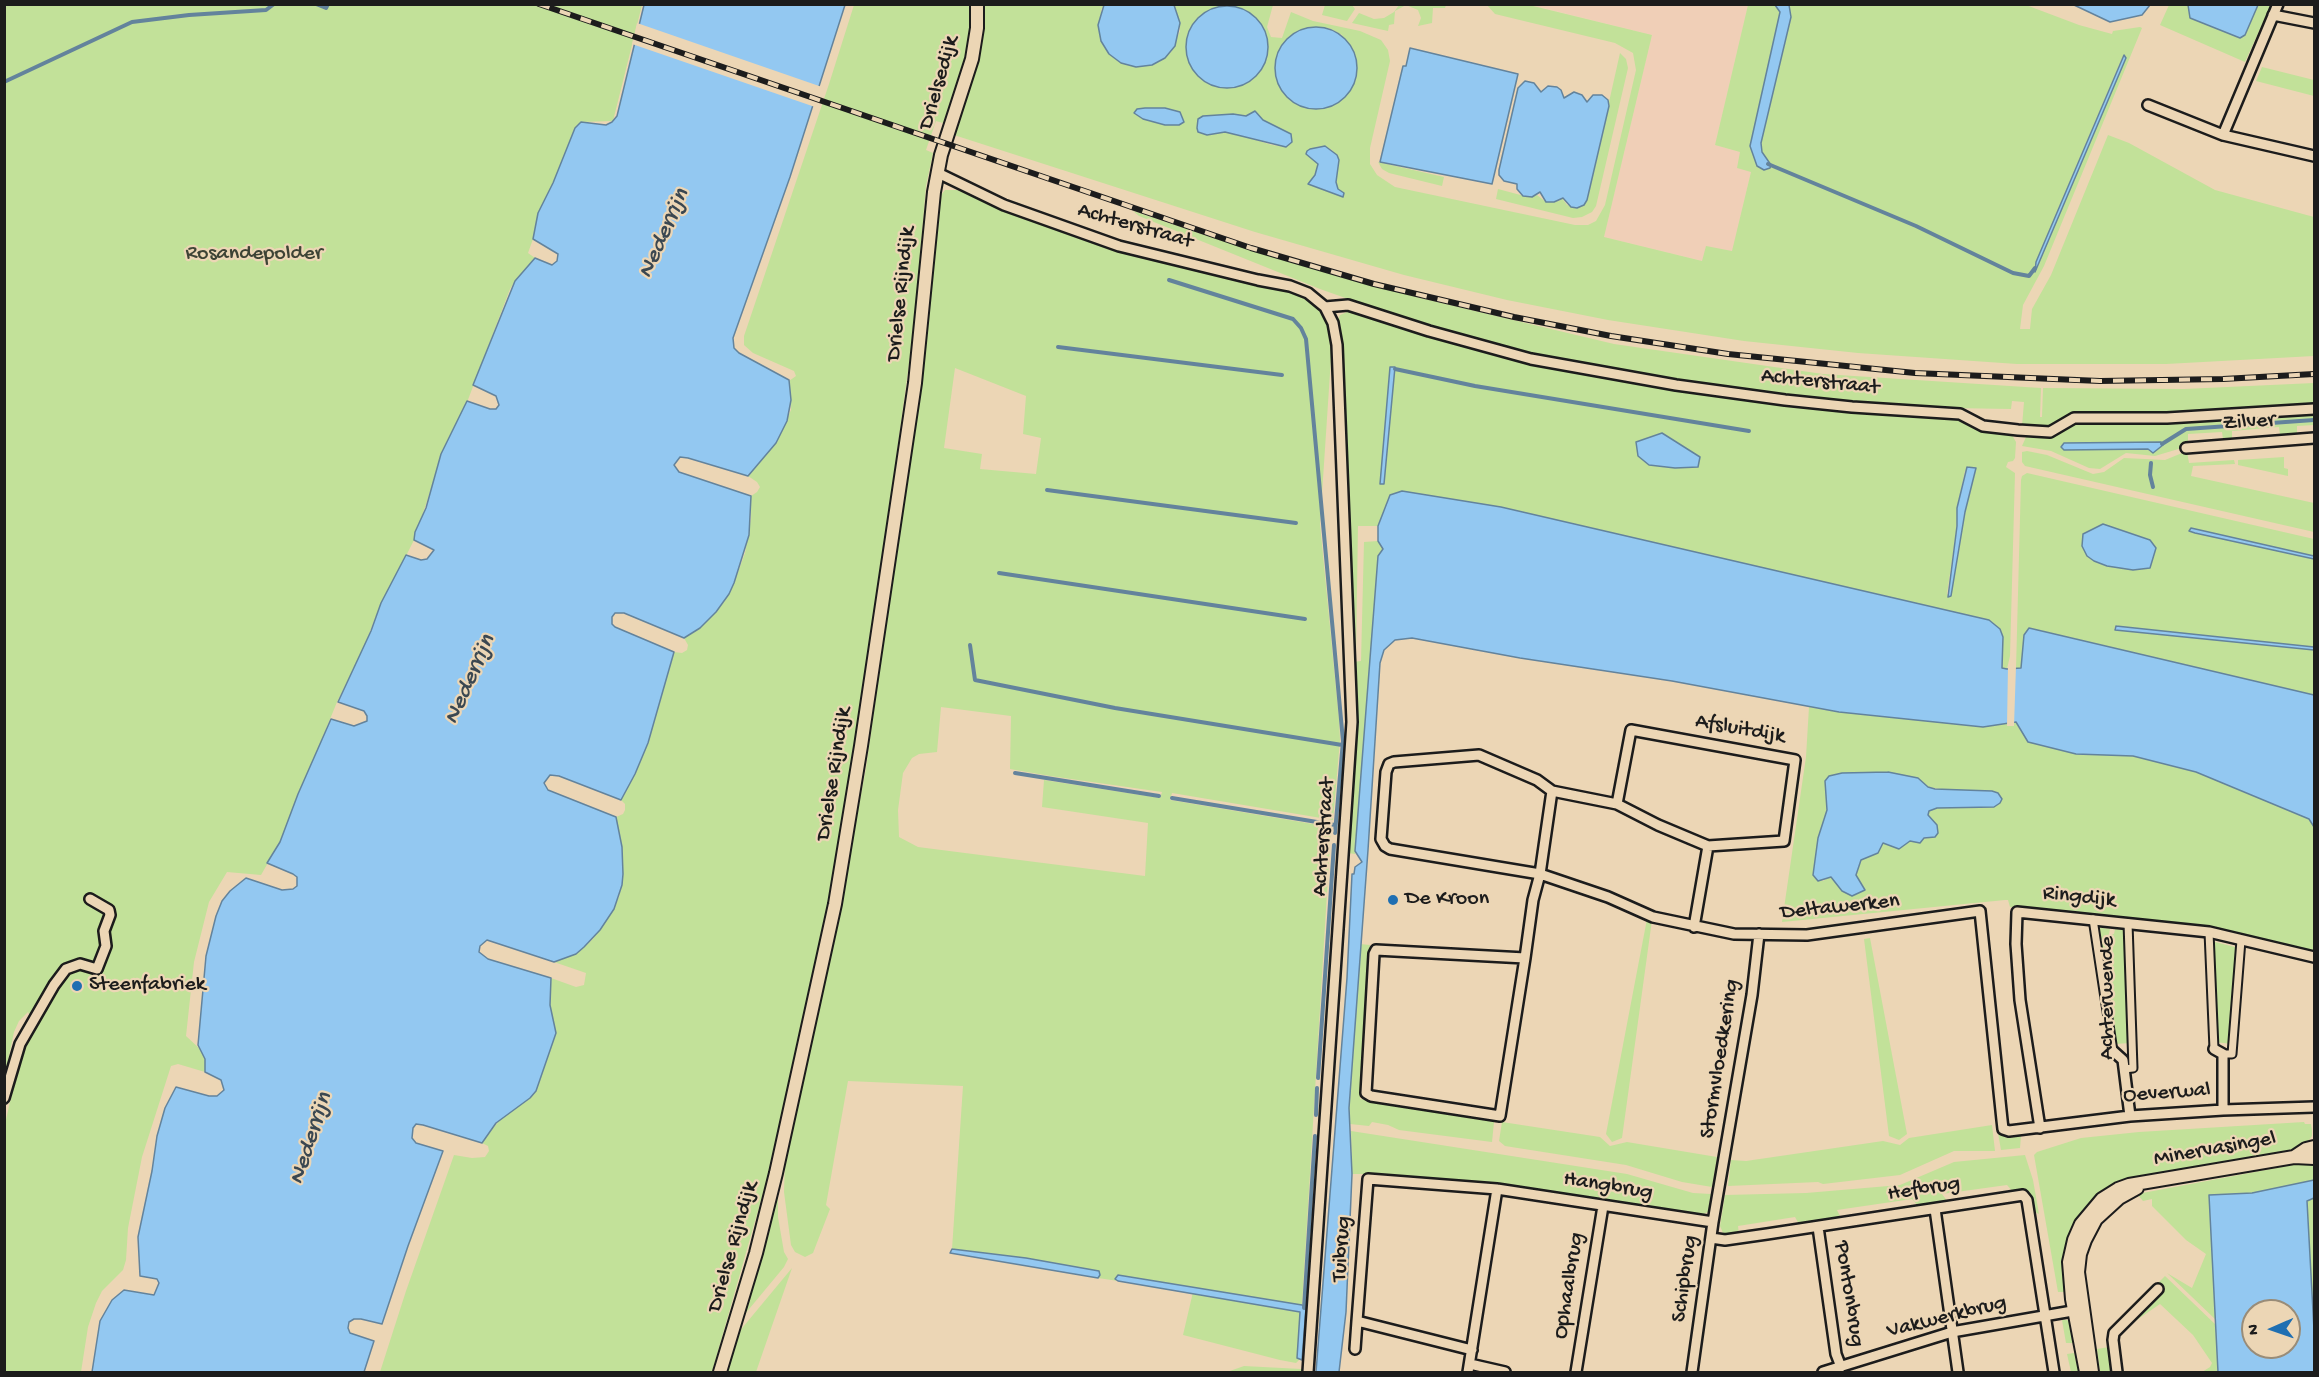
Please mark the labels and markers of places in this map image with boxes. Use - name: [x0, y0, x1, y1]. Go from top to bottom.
- place label: De Kroon: [1405, 887, 1489, 913]
- marker: De Kroon: [1386, 893, 1400, 907]
- place label: Steenfabriek: [89, 973, 206, 999]
- marker: Steenfabriek: [70, 979, 84, 993]

